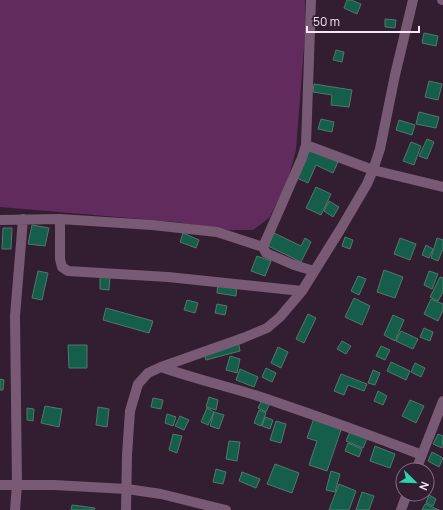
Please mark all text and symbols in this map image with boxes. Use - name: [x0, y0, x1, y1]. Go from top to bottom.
- scale bar: [307, 8, 419, 34]
- text: 50 m: [313, 13, 340, 30]
- north arrow: [395, 462, 435, 502]
- text: N: [416, 480, 433, 493]

